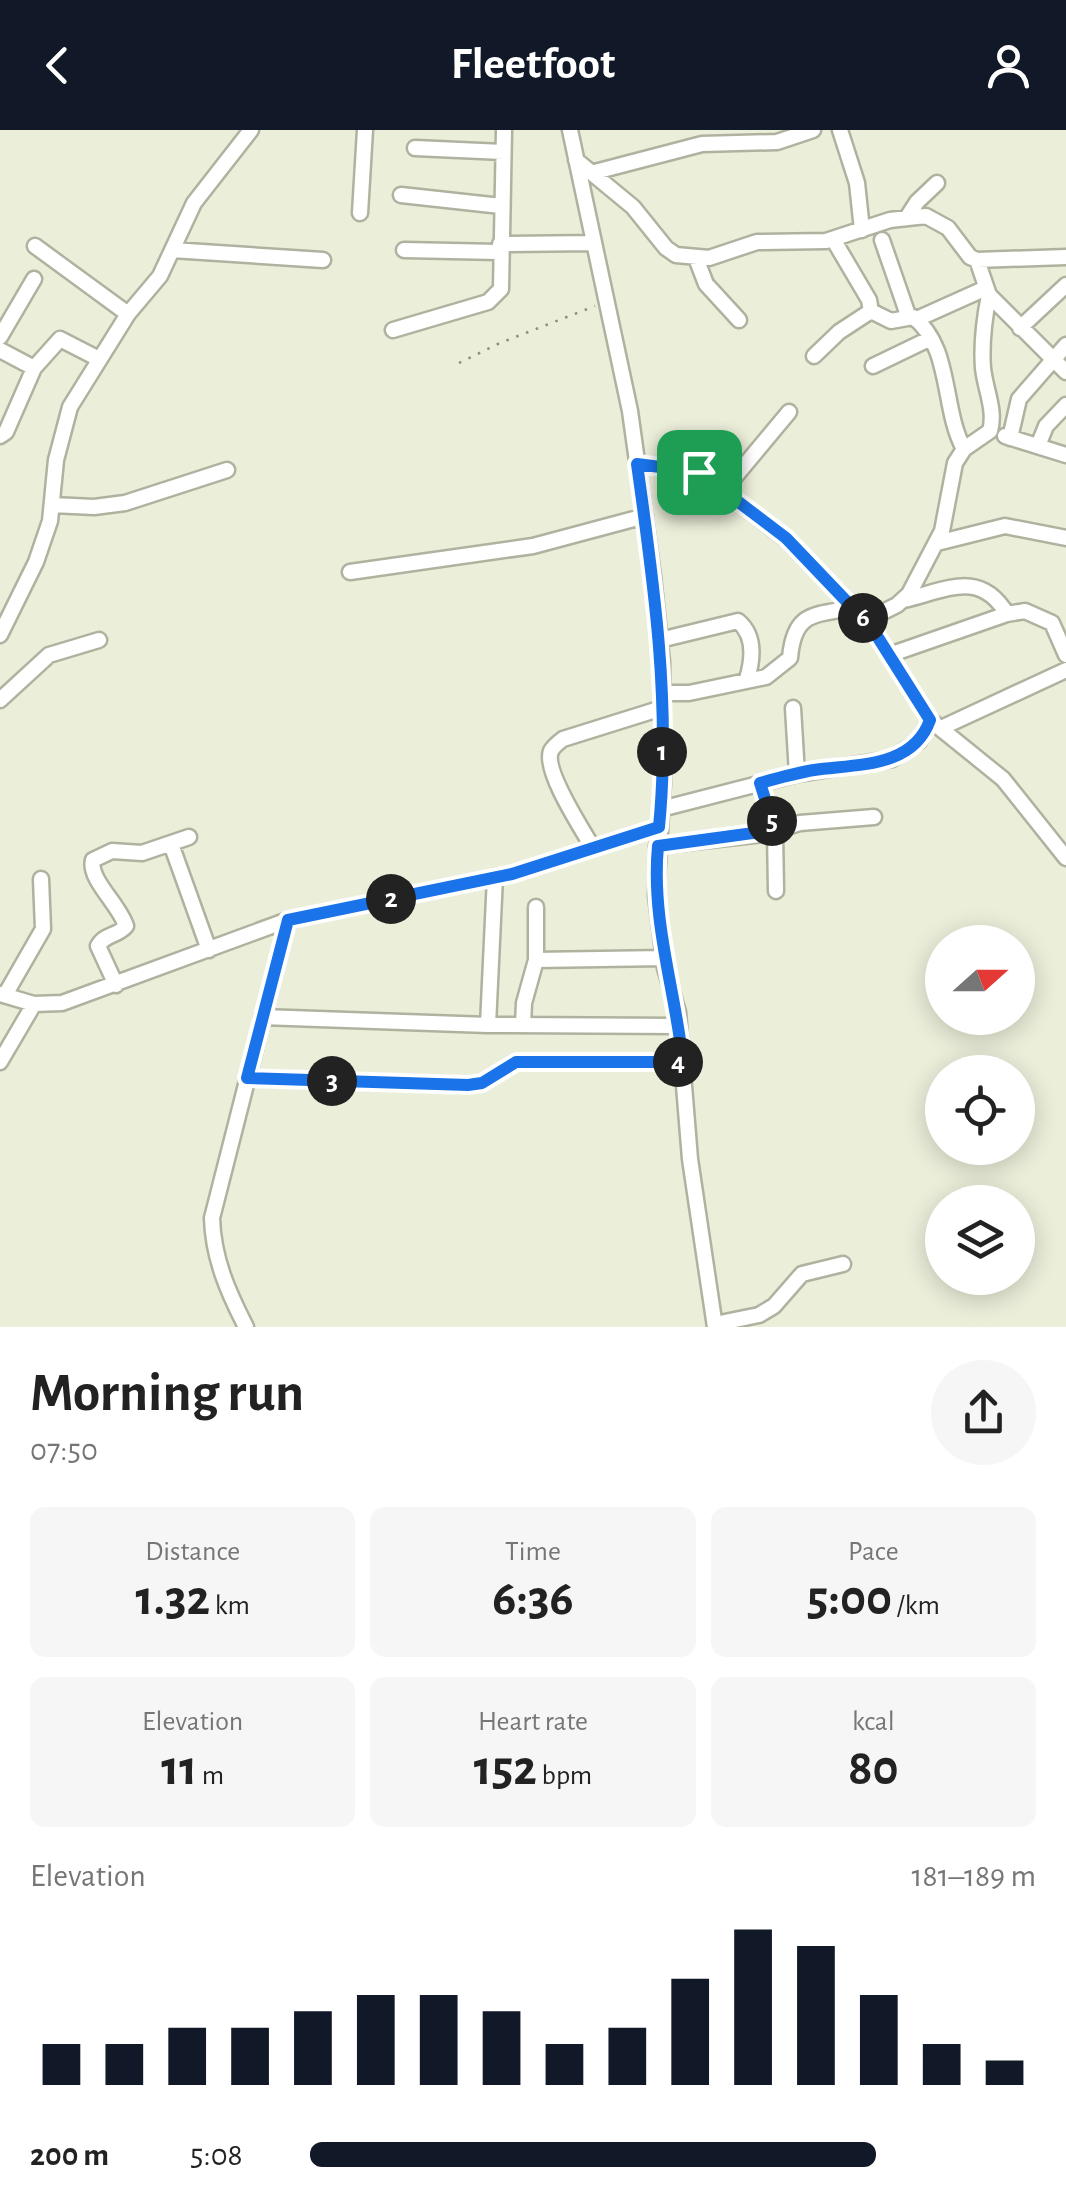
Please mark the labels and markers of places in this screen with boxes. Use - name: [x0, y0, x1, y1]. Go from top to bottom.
- pin: [657, 430, 742, 515]
- pin: 6: [838, 593, 888, 643]
- pin: 1: [637, 727, 687, 777]
- pin: 5: [747, 796, 797, 846]
- pin: 2: [366, 874, 416, 924]
- pin: 4: [653, 1037, 703, 1087]
- pin: 3: [307, 1056, 357, 1106]

